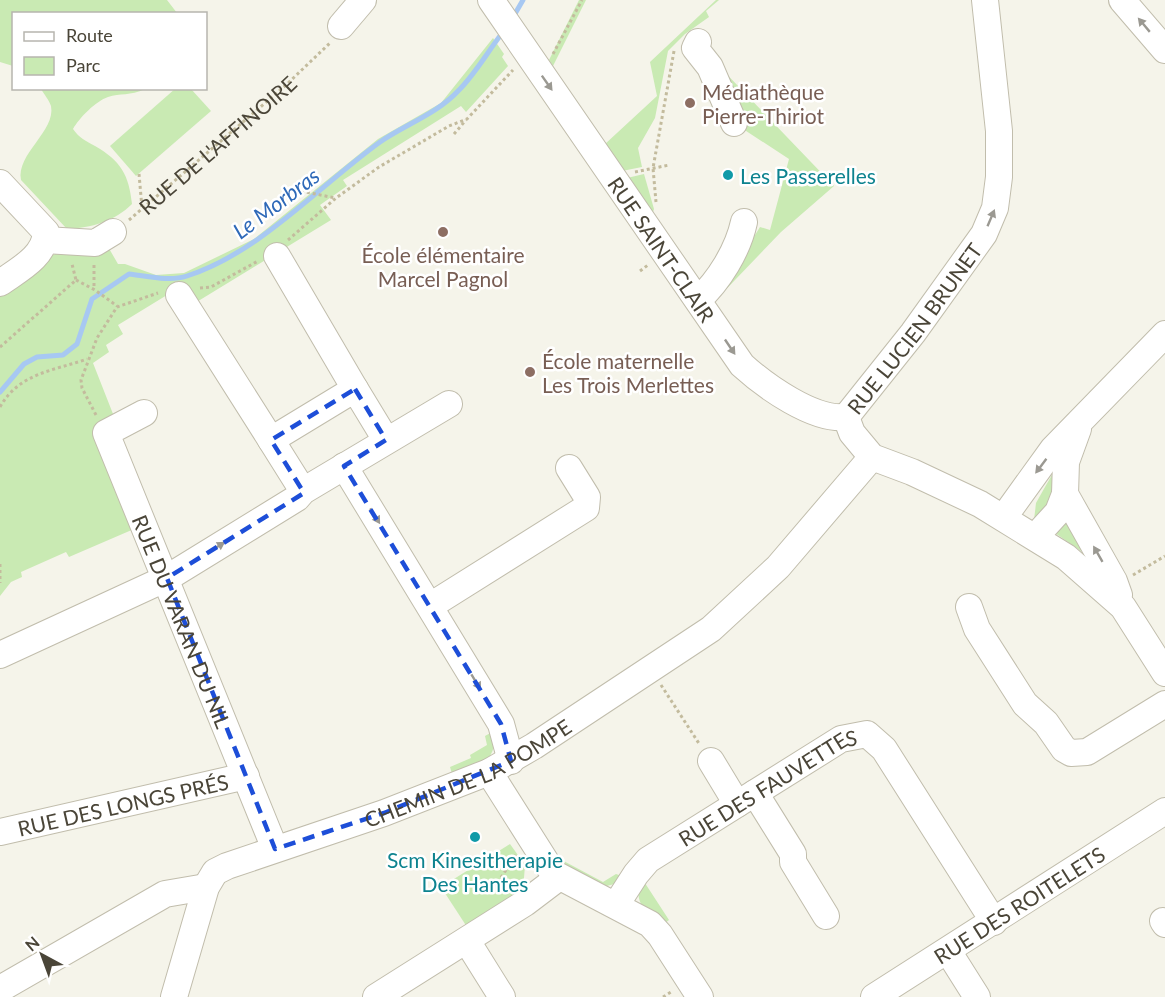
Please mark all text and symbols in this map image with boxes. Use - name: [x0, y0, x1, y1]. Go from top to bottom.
- legend: [12, 12, 207, 90]
- one-way arrow: [1137, 17, 1150, 33]
- text: Route: [66, 24, 113, 46]
- text: Parc: [66, 54, 101, 76]
- street label: RUE DE L'AFFINOIRE: [133, 70, 301, 219]
- one-way arrow: [541, 74, 553, 90]
- place label: Médiathèque Pierre-Thiriot: [702, 79, 825, 128]
- marker: Médiathèque Pierre-Thiriot: [683, 96, 697, 110]
- water label: Le Morbras: [227, 162, 325, 244]
- place label: Les Passerelles: [740, 163, 876, 188]
- marker: Les Passerelles: [721, 168, 735, 182]
- street label: RUE SAINT-CLAIR: [604, 172, 721, 327]
- one-way arrow: [986, 208, 996, 226]
- marker: École élémentaire Marcel Pagnol: [436, 225, 450, 239]
- street label: RUE LUCIEN BRUNET: [841, 237, 987, 419]
- place label: École élémentaire Marcel Pagnol: [361, 242, 525, 291]
- one-way arrow: [724, 338, 736, 354]
- place label: École maternelle Les Trois Merlettes: [542, 348, 714, 397]
- marker: École maternelle Les Trois Merlettes: [523, 365, 537, 379]
- one-way arrow: [1035, 457, 1047, 473]
- one-way arrow: [369, 508, 380, 524]
- street label: RUE DU VARAN DU NIL: [128, 511, 237, 732]
- one-way arrow: [209, 542, 225, 553]
- one-way arrow: [1093, 546, 1104, 562]
- one-way arrow: [471, 674, 482, 690]
- street label: CHEMIN DE LA POMPE: [361, 713, 575, 831]
- street label: RUE DES FAUVETTES: [673, 724, 859, 851]
- street label: RUE DES LONGS PRÉS: [15, 768, 231, 840]
- marker: Scm Kinesitherapie Des Hantes: [468, 830, 482, 844]
- street label: RUE DES ROITELETS: [929, 841, 1109, 968]
- place label: Scm Kinesitherapie Des Hantes: [387, 847, 563, 896]
- north arrow: [12, 925, 72, 985]
- text: N: [21, 932, 43, 955]

